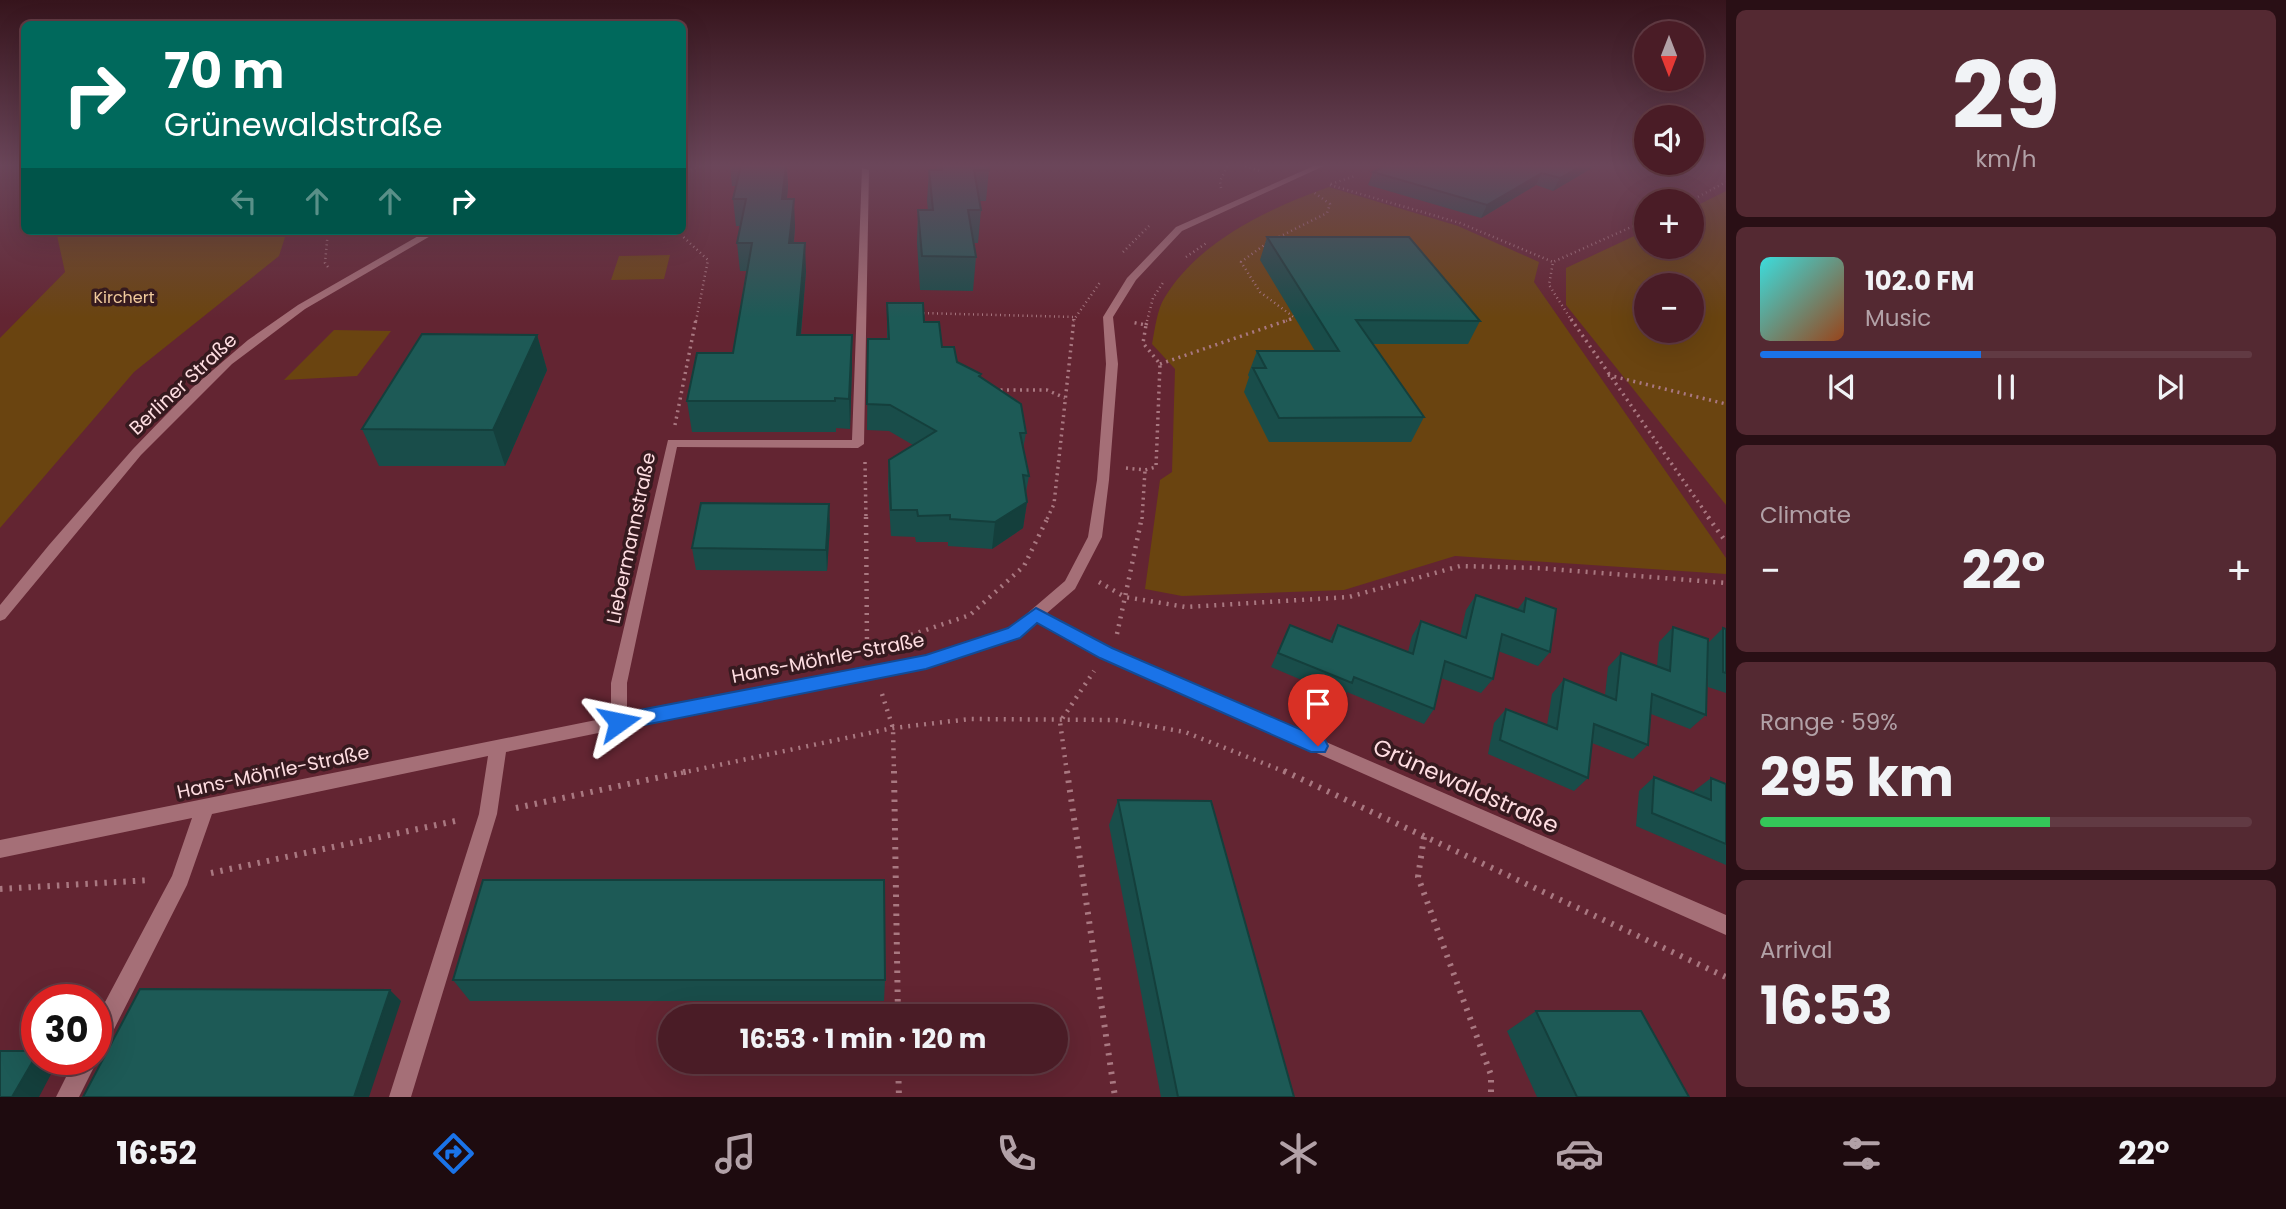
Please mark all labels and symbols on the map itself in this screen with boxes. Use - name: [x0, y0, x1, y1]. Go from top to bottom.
- north arrow: [1634, 21, 1704, 91]
- park label: Kirchert: [93, 286, 155, 309]
- street label: Berliner Straße: [123, 327, 243, 441]
- street label: Liebermannstraße: [600, 450, 662, 626]
- street label: Hans-Möhrle-Straße: [729, 626, 927, 690]
- pin: [1288, 674, 1348, 746]
- position arrow: [582, 685, 656, 759]
- street label: Grünewaldstraße: [1368, 731, 1564, 841]
- street label: Hans-Möhrle-Straße: [174, 738, 372, 806]
- speed limit sign: 30: [21, 984, 112, 1075]

